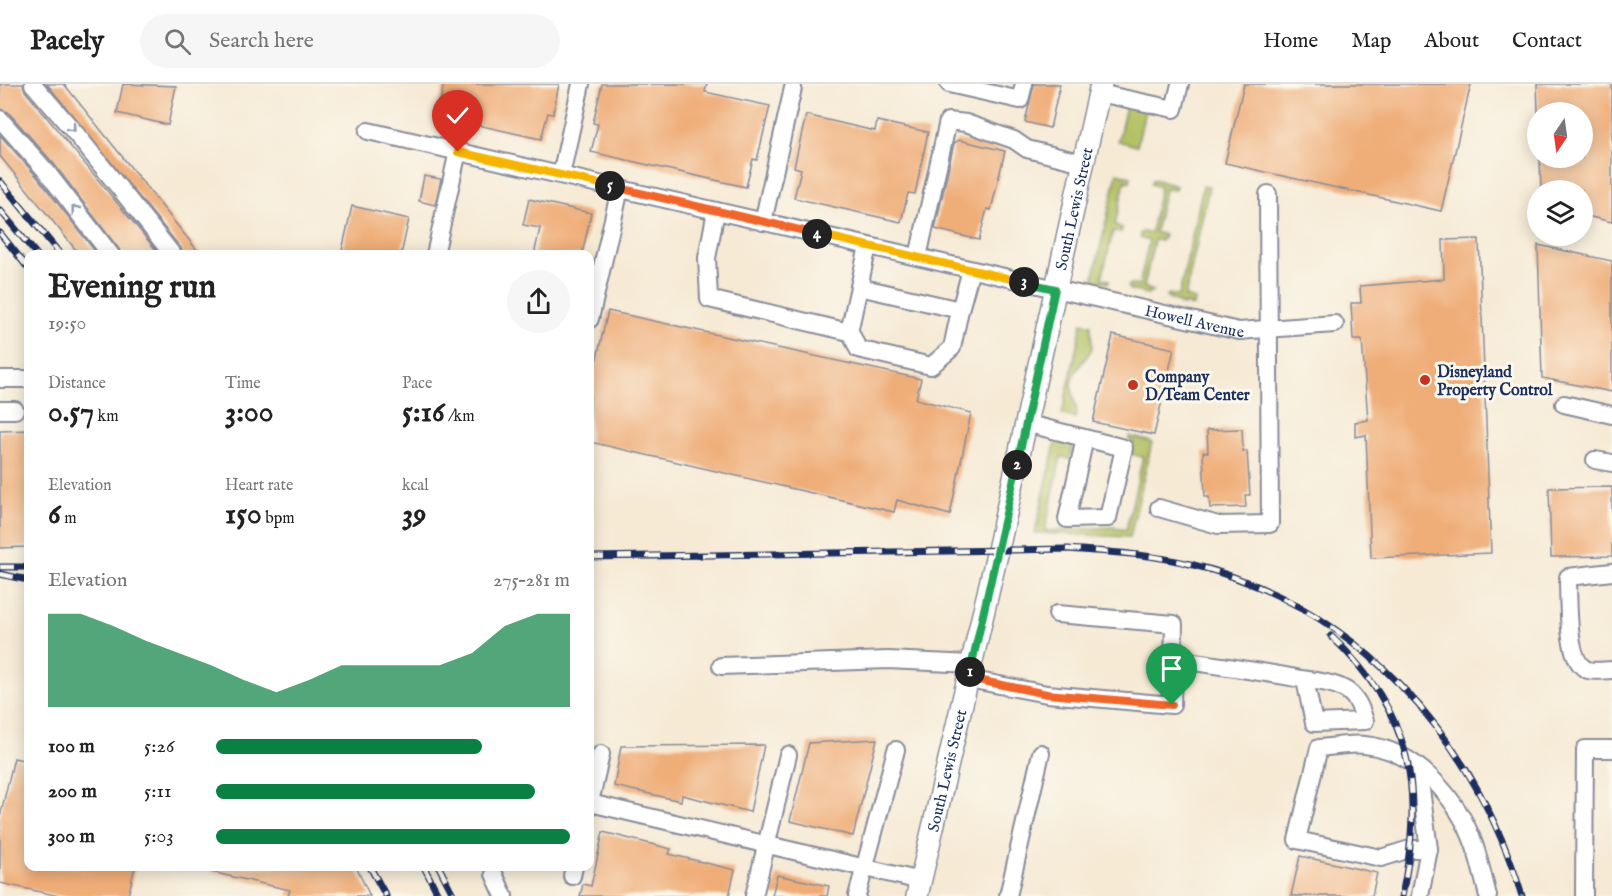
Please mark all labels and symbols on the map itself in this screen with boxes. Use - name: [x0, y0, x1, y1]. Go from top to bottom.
- pin: [432, 90, 483, 152]
- north arrow: [1527, 102, 1593, 168]
- one-way arrow: [64, 121, 75, 132]
- street label: South Lewis Street: [1052, 145, 1099, 272]
- pin: 5: [595, 171, 625, 201]
- one-way arrow: [71, 204, 82, 215]
- pin: 4: [802, 219, 832, 249]
- pin: 3: [1009, 267, 1039, 297]
- street label: Howell Avenue: [1143, 302, 1245, 343]
- place label: Disneyland Property Control: [1437, 363, 1553, 401]
- place label: Company D/Team Center: [1145, 368, 1250, 406]
- marker: Disneyland Property Control: [1418, 373, 1432, 387]
- marker: Company D/Team Center: [1126, 378, 1140, 392]
- pin: 2: [1002, 450, 1032, 480]
- pin: [1146, 643, 1197, 705]
- pin: 1: [955, 657, 985, 687]
- street label: South Lewis Street: [924, 707, 972, 834]

